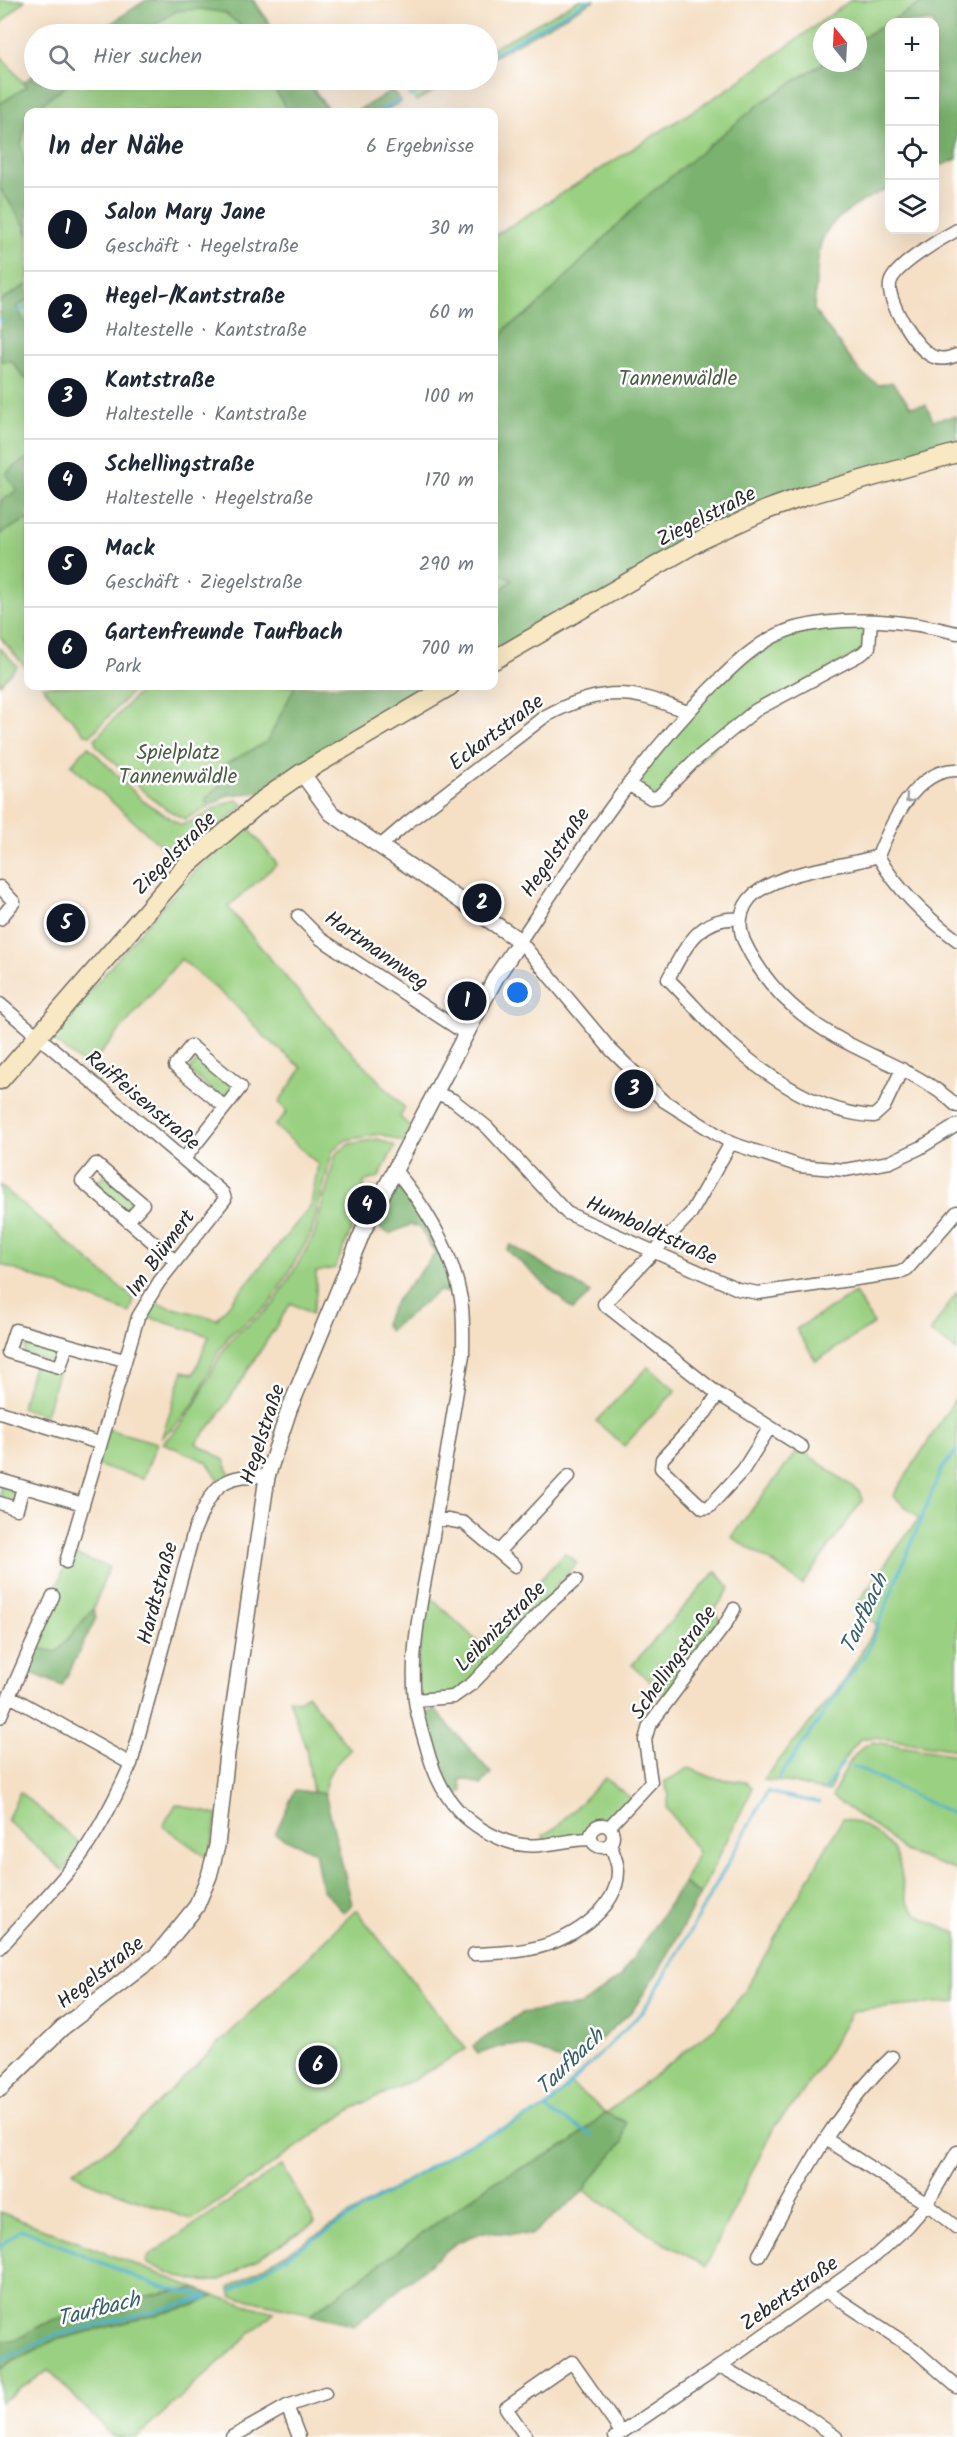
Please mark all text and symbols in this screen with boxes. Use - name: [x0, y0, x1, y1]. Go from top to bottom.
- north arrow: [813, 18, 867, 72]
- map controls: [885, 18, 939, 234]
- button: +: [885, 18, 939, 72]
- search box: [24, 24, 498, 90]
- text: Hier suchen: [93, 40, 202, 75]
- icon: search: [45, 41, 78, 74]
- button: −: [885, 72, 939, 126]
- text: In der Nähe: [48, 126, 184, 168]
- button: locate: [885, 126, 939, 180]
- text: 6 Ergebnisse: [366, 131, 474, 163]
- button: layers: [885, 180, 939, 234]
- text: Salon Mary Jane: [105, 196, 265, 231]
- text: 1: [64, 213, 71, 245]
- text: 30 m: [429, 213, 474, 245]
- text: Geschäft · Hegelstraße: [105, 231, 299, 263]
- text: Hegel-/Kantstraße: [105, 280, 285, 315]
- text: 2: [62, 297, 73, 329]
- text: 60 m: [429, 297, 474, 329]
- text: Haltestelle · Kantstraße: [105, 315, 307, 347]
- park label: Tannenwäldle: [619, 363, 738, 396]
- text: Kantstraße: [105, 364, 215, 399]
- text: 3: [62, 381, 73, 413]
- text: 100 m: [424, 381, 474, 413]
- text: Haltestelle · Kantstraße: [105, 399, 307, 431]
- text: Schellingstraße: [105, 448, 255, 483]
- text: 4: [62, 465, 73, 497]
- text: 170 m: [425, 465, 474, 497]
- street label: Ziegelstraße: [651, 478, 763, 556]
- text: Haltestelle · Hegelstraße: [105, 483, 313, 515]
- text: Mack: [105, 532, 154, 567]
- text: 5: [62, 549, 73, 581]
- text: 290 m: [419, 549, 474, 581]
- text: Geschäft · Ziegelstraße: [105, 567, 302, 599]
- text: Gartenfreunde Taufbach: [105, 616, 343, 651]
- text: 6: [62, 633, 73, 665]
- text: 700 m: [421, 633, 474, 665]
- text: Park: [105, 651, 141, 683]
- street label: Eckartstraße: [442, 686, 552, 780]
- park label: Spielplatz Tannenwäldle: [119, 737, 238, 794]
- one-way arrow: [905, 792, 916, 803]
- street label: Hegelstraße: [513, 800, 600, 905]
- street label: Ziegelstraße: [125, 804, 225, 904]
- pin: 2: [462, 880, 502, 926]
- pin: 5: [46, 900, 86, 946]
- street label: Hartmannweg: [317, 903, 435, 1000]
- pin: 1: [448, 978, 486, 1024]
- your location: [503, 978, 532, 1007]
- street label: Raiffeisenstraße: [77, 1043, 208, 1160]
- pin: 3: [614, 1066, 654, 1112]
- pin: 4: [348, 1182, 386, 1228]
- street label: Humboldtstraße: [580, 1188, 723, 1275]
- street label: Im Blümert: [118, 1202, 205, 1305]
- street label: Hegelstraße: [232, 1380, 295, 1489]
- street label: Hardtstraße: [129, 1538, 188, 1648]
- water label: Taufbach: [832, 1566, 900, 1660]
- street label: Leibnizstraße: [448, 1573, 555, 1680]
- street label: Schellingstraße: [622, 1598, 726, 1727]
- street label: Hegelstraße: [50, 1928, 152, 2018]
- water label: Taufbach: [528, 2019, 615, 2105]
- pin: 6: [298, 2042, 338, 2088]
- street label: Zebertstraße: [734, 2248, 846, 2340]
- water label: Taufbach: [53, 2283, 146, 2338]

